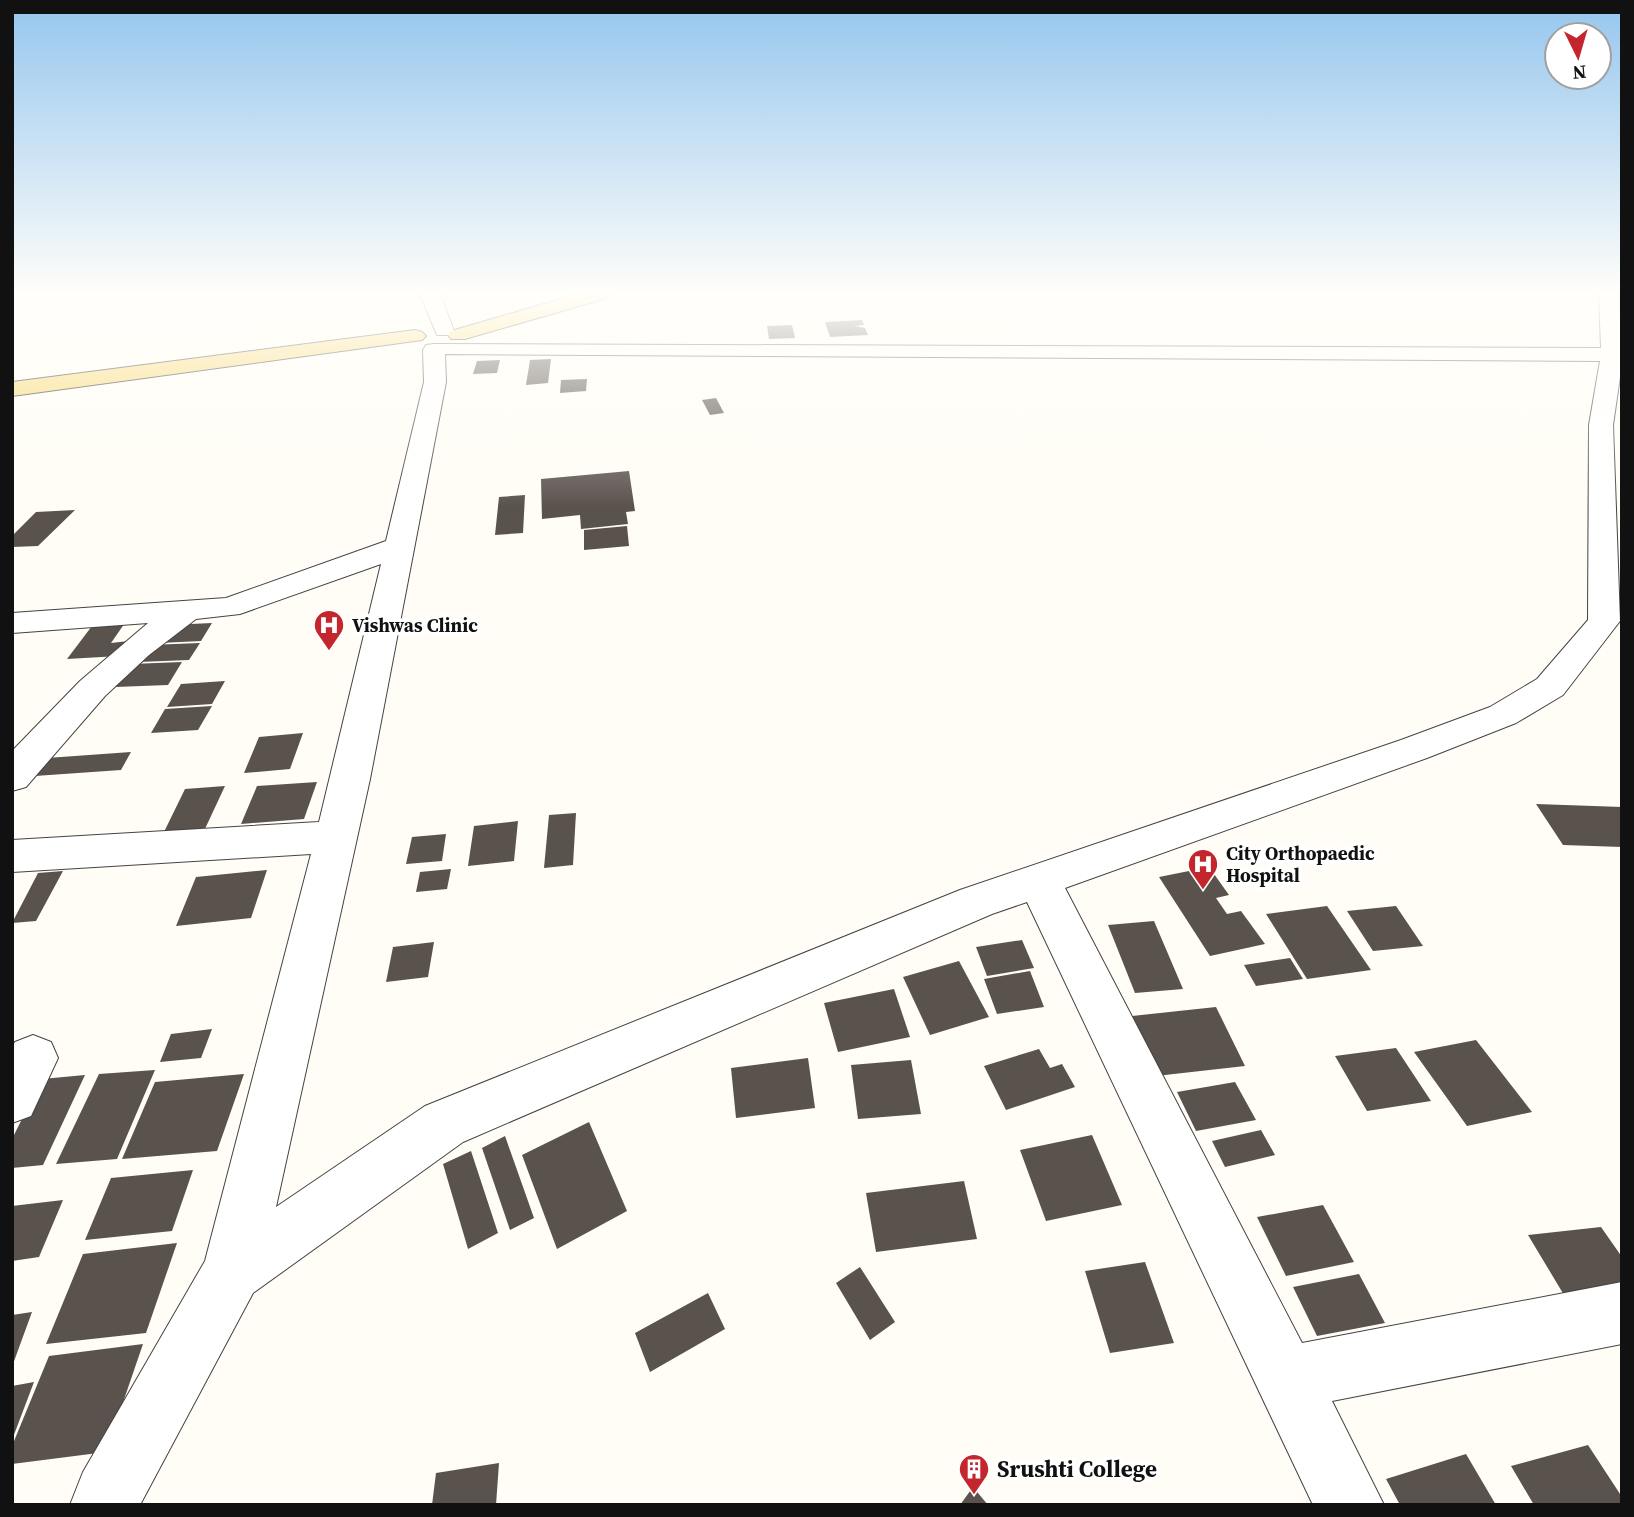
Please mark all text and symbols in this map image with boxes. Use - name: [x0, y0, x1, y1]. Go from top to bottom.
- north arrow: [1543, 21, 1613, 91]
- text: N: [1571, 59, 1588, 87]
- hospital icon: Vishwas Clinic: [312, 608, 346, 652]
- place label: Vishwas Clinic: [352, 612, 478, 638]
- place label: City Orthopaedic Hospital: [1226, 840, 1375, 888]
- hospital icon: City Orthopaedic Hospital: [1186, 847, 1220, 891]
- building icon: Srushti College: [957, 1452, 991, 1496]
- place label: Srushti College: [997, 1453, 1157, 1485]

